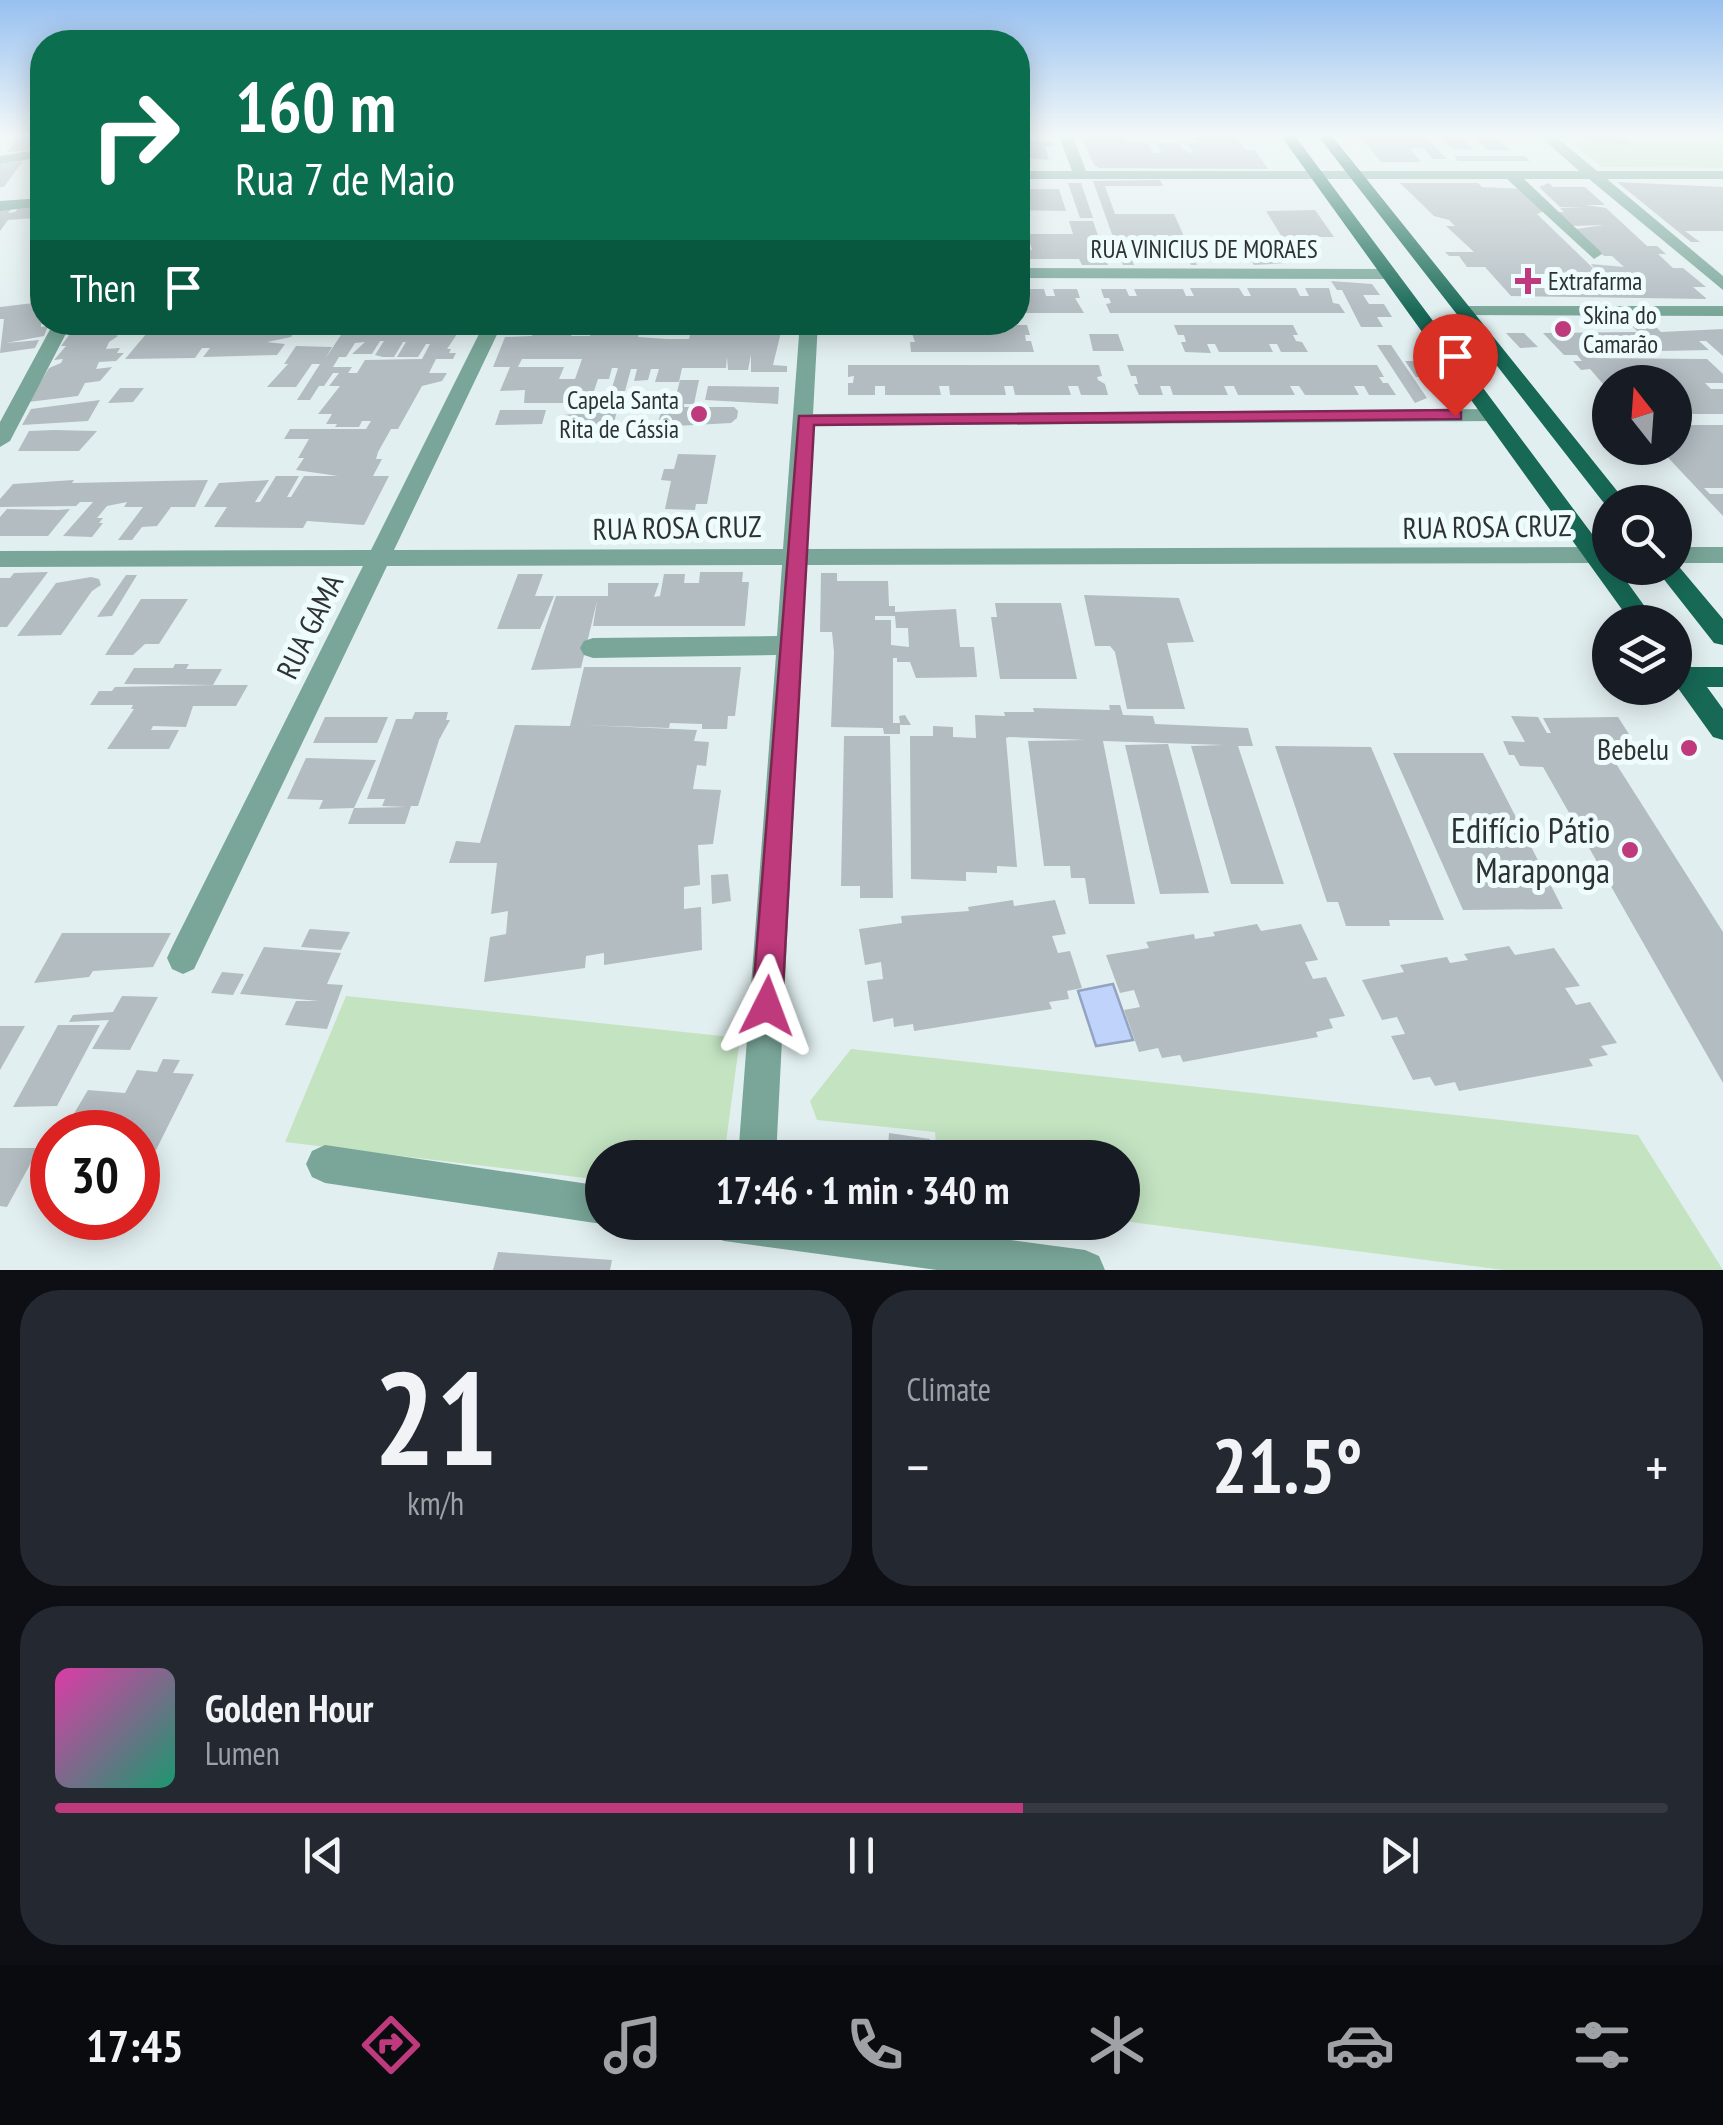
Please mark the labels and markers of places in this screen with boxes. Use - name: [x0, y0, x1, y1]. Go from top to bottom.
- place label: Extrafarma: [1548, 265, 1642, 297]
- marker: Extrafarma: [1517, 270, 1539, 292]
- place label: Skina do Camarão: [1583, 299, 1658, 360]
- pin: [1413, 314, 1498, 417]
- marker: Skina do Camarão: [1552, 318, 1574, 340]
- place label: Capela Santa Rita de Cássia: [559, 384, 679, 445]
- marker: Capela Santa Rita de Cássia: [688, 403, 710, 425]
- place label: Bebelu: [1597, 729, 1669, 768]
- marker: Bebelu: [1678, 737, 1700, 759]
- place label: Edifício Pátio Maraponga: [1451, 807, 1610, 893]
- marker: Edifício Pátio Maraponga: [1619, 839, 1641, 861]

